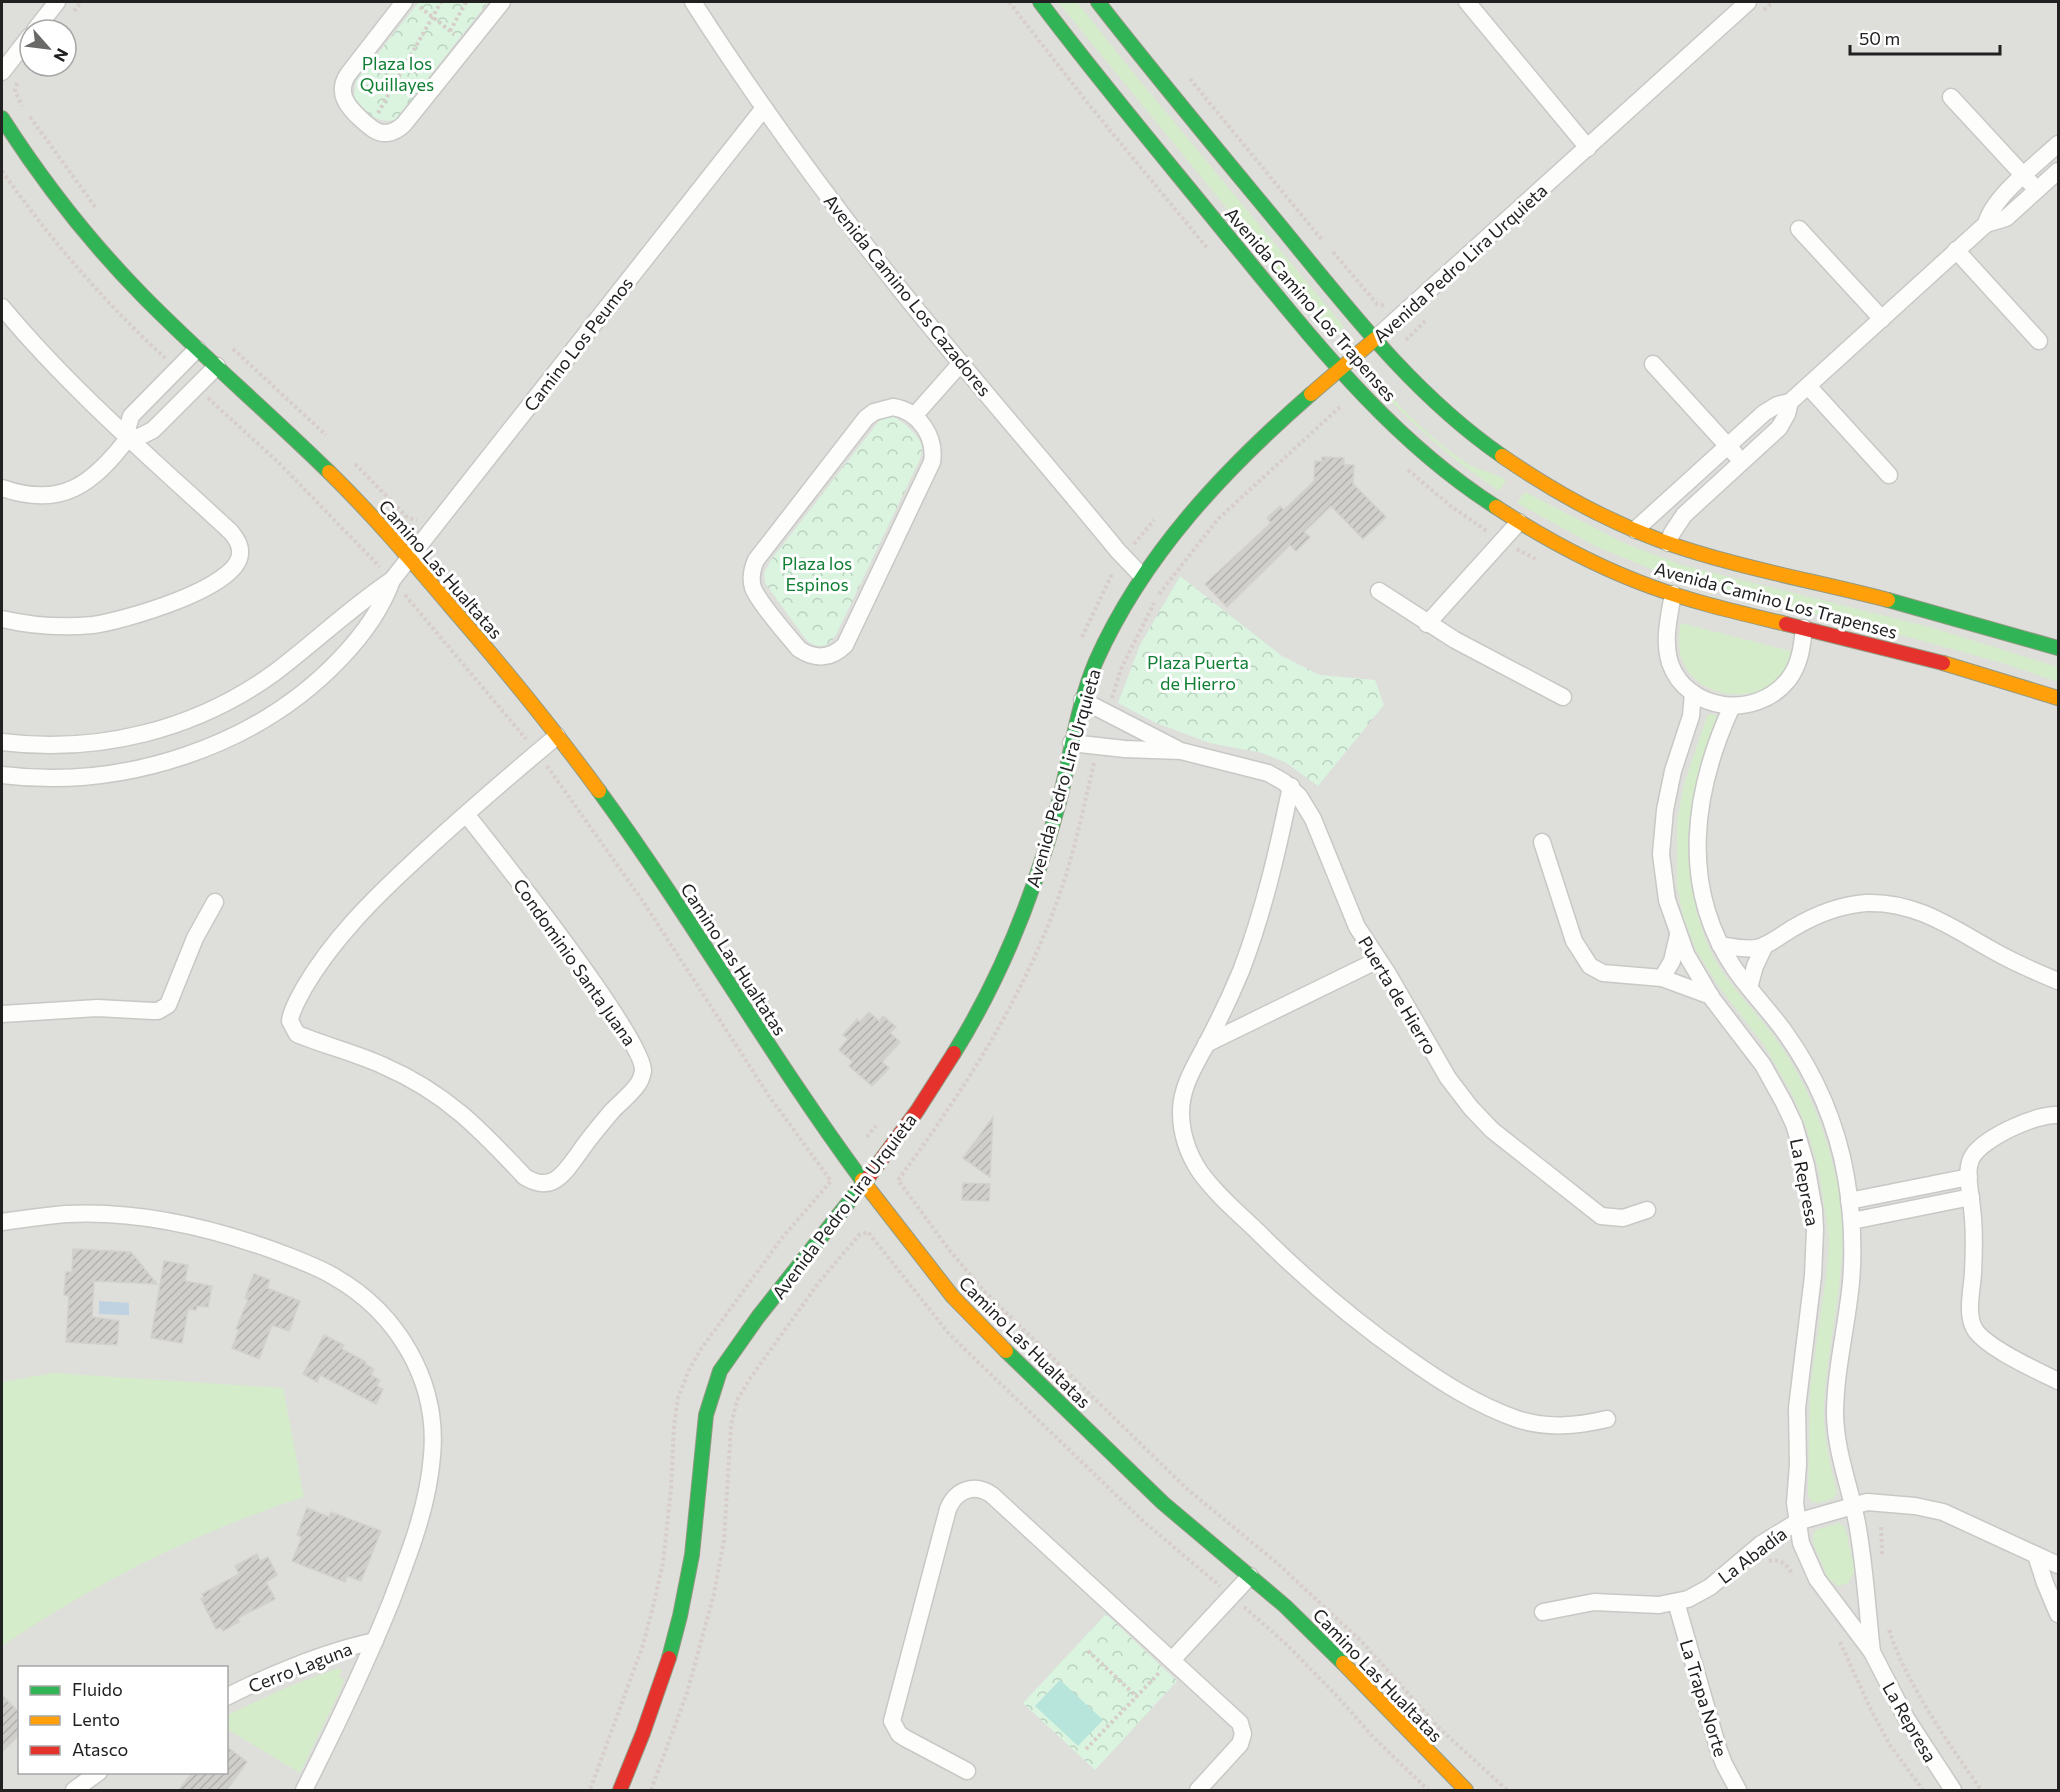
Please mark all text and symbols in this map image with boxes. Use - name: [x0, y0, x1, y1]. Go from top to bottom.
- north arrow: [18, 18, 78, 78]
- scale bar: [1850, 18, 2000, 56]
- text: 50 m: [1859, 27, 1900, 49]
- text: N: [50, 46, 73, 65]
- park label: Plaza los Quillayes: [360, 52, 434, 95]
- street label: Avenida Pedro Lira Urquieta: [1368, 179, 1552, 347]
- street label: Avenida Camino Los Cazadores: [820, 190, 996, 400]
- street label: Avenida Camino Los Trapenses: [1221, 202, 1401, 406]
- street label: Camino Los Peumos: [519, 273, 637, 415]
- street label: Camino Las Hualtatas: [375, 495, 507, 643]
- park label: Plaza los Espinos: [782, 552, 852, 595]
- street label: Avenida Camino Los Trapenses: [1652, 557, 1900, 643]
- park label: Plaza Puerta de Hierro: [1147, 651, 1249, 694]
- street label: Avenida Pedro Lira Urquieta: [1021, 666, 1105, 890]
- street label: Condominio Santa Juana: [509, 874, 641, 1050]
- street label: Camino Las Hualtatas: [677, 879, 791, 1039]
- street label: Puerta de Hierro: [1354, 932, 1442, 1058]
- street label: Avenida Pedro Lira Urquieta: [767, 1109, 921, 1303]
- street label: La Represa: [1786, 1136, 1824, 1228]
- street label: Camino Las Hualtatas: [955, 1272, 1095, 1412]
- street label: La Abadía: [1713, 1522, 1791, 1588]
- street label: Camino Las Hualtatas: [1309, 1604, 1447, 1746]
- street label: Cerro Laguna: [245, 1637, 355, 1697]
- street label: La Trapa Norte: [1676, 1637, 1732, 1759]
- legend: [18, 1666, 228, 1774]
- text: Fluido: [72, 1678, 123, 1700]
- street label: La Represa: [1878, 1678, 1942, 1766]
- text: Lento: [72, 1708, 120, 1730]
- text: Atasco: [72, 1738, 128, 1760]

